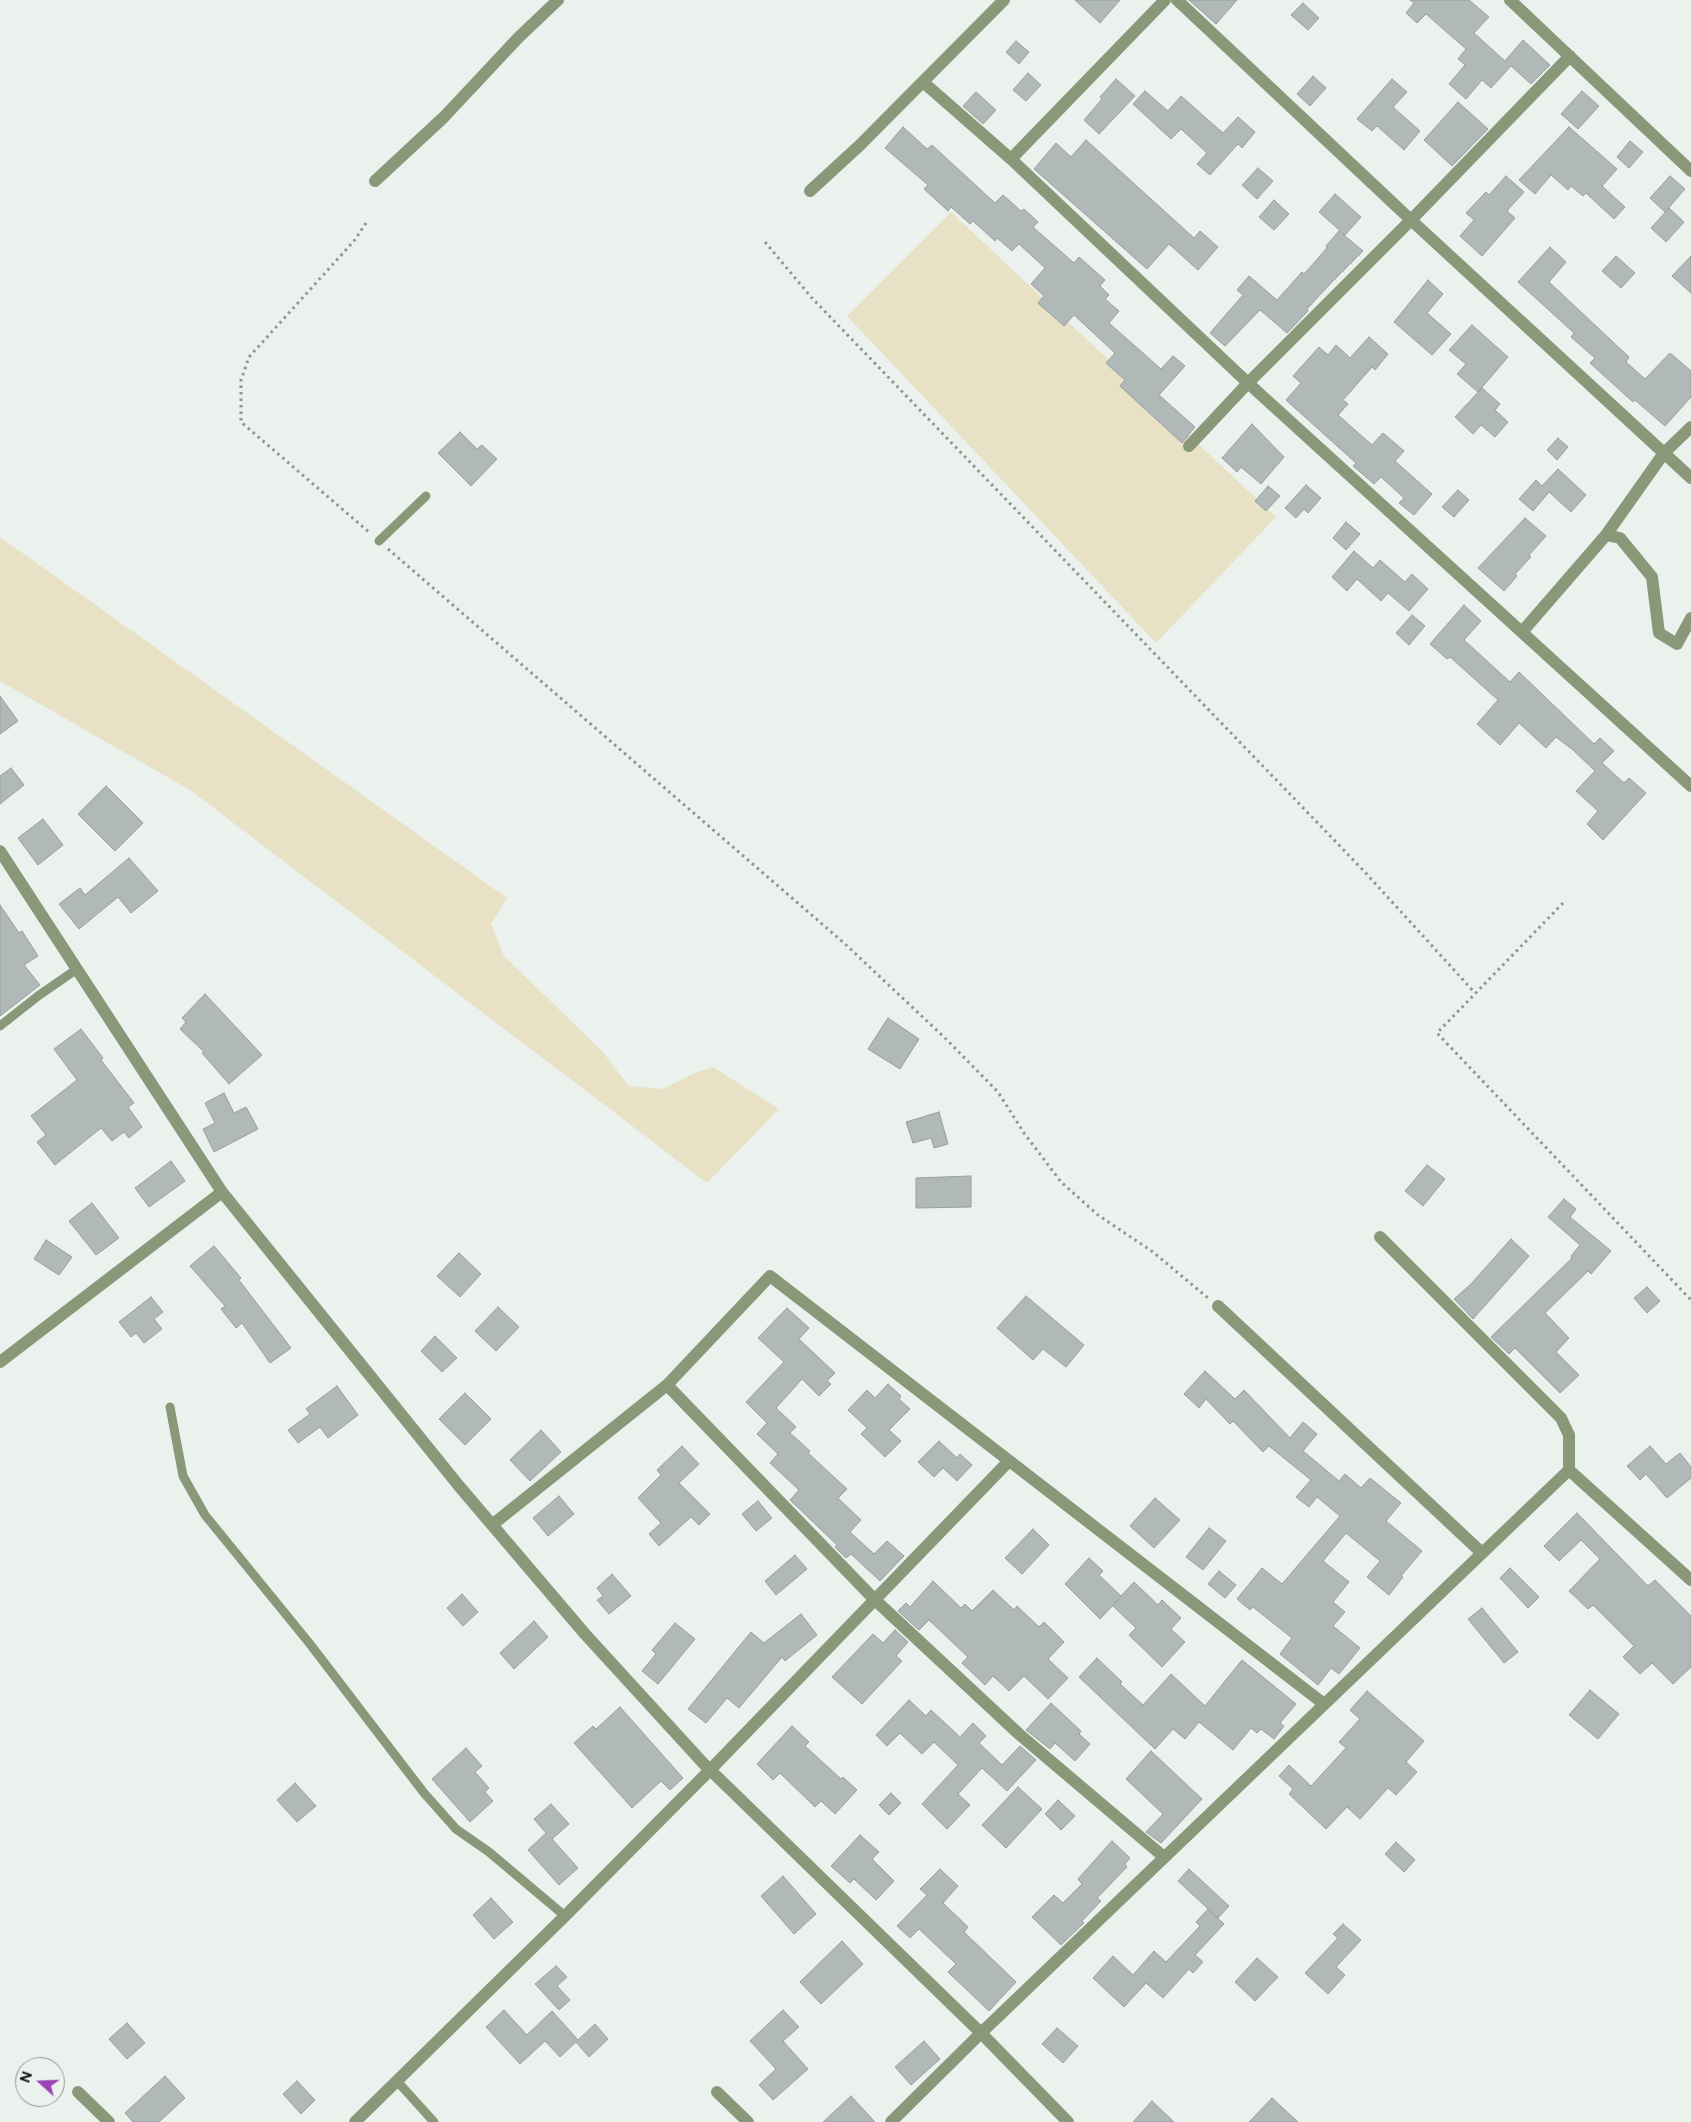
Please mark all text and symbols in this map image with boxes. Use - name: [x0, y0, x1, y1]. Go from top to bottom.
- north arrow: [15, 2057, 65, 2107]
- text: N: [17, 2069, 36, 2085]

